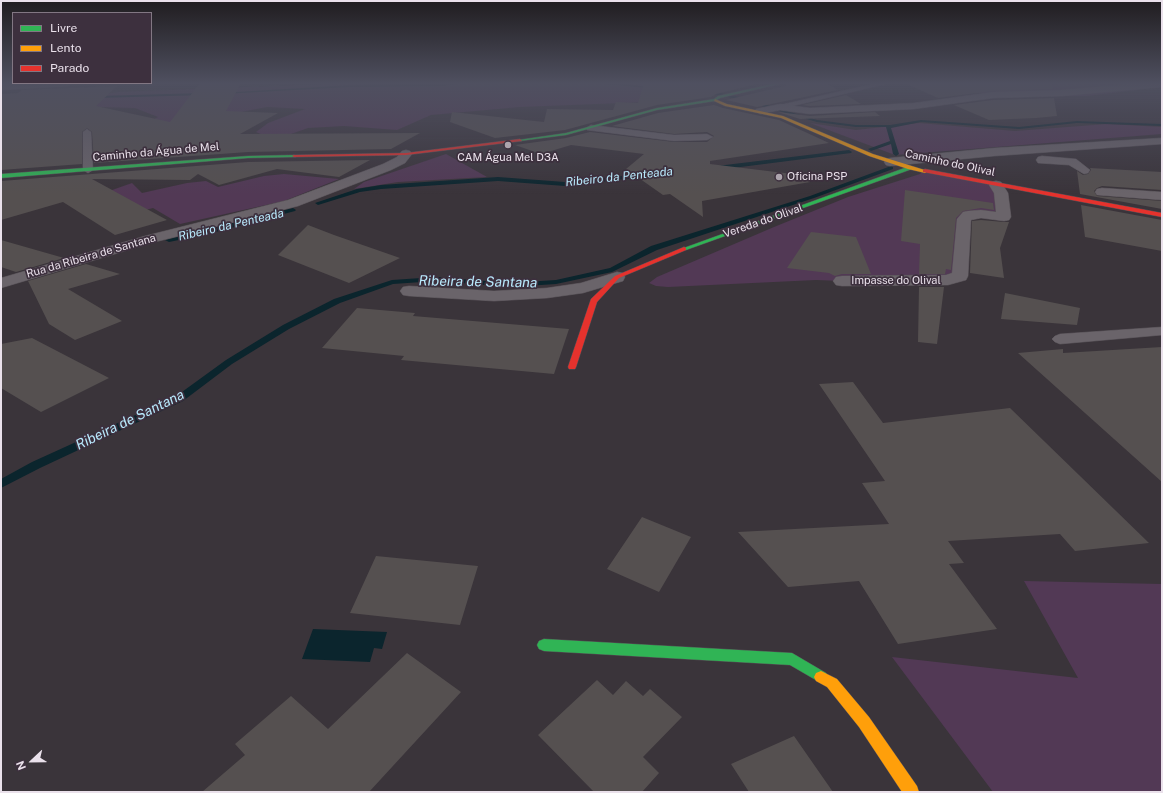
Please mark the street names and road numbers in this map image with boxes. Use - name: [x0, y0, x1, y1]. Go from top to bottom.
- street label: Caminho da Água de Mel: [92, 140, 220, 164]
- street label: Caminho do Olival: [904, 147, 996, 179]
- street label: Vereda do Olival: [722, 201, 804, 241]
- street label: Rua da Ribeira de Santana: [25, 231, 157, 281]
- street label: Impasse do Olival: [851, 274, 941, 288]

